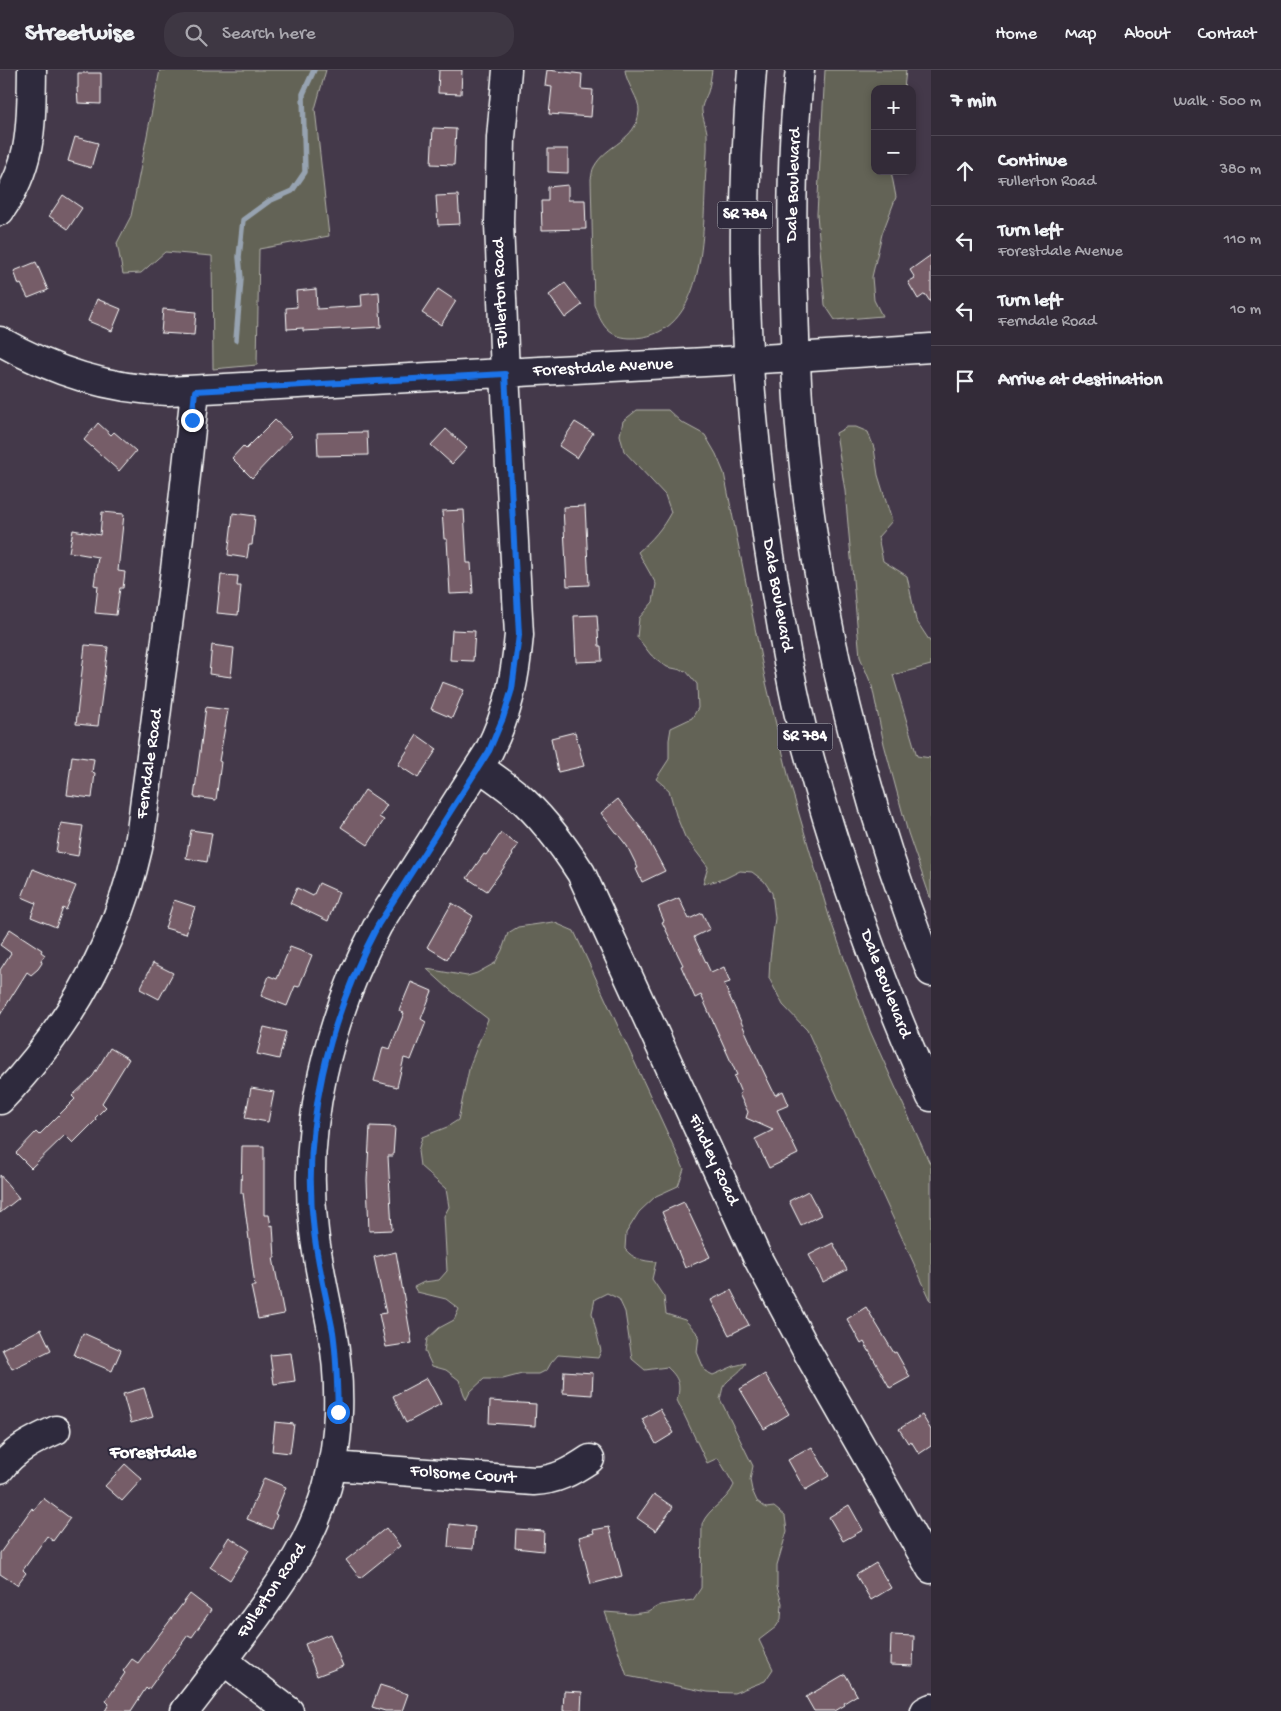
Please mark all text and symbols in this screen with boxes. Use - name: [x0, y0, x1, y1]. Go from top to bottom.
- search box: [164, 12, 514, 57]
- text: Streetwise: [25, 20, 134, 49]
- icon: search: [182, 21, 210, 49]
- text: Search here: [222, 23, 316, 46]
- text: Home: [995, 24, 1037, 45]
- text: Map: [1065, 24, 1096, 45]
- text: About: [1124, 24, 1170, 45]
- text: Contact: [1198, 24, 1256, 45]
- map controls: [871, 85, 916, 175]
- button: +: [871, 85, 916, 130]
- text: 7 min: [951, 90, 996, 115]
- text: Walk · 500 m: [1174, 93, 1261, 112]
- street label: Dale Boulevard: [781, 126, 807, 244]
- button: −: [871, 130, 916, 175]
- text: Continue: [998, 150, 1067, 173]
- icon: ahead: [951, 157, 979, 185]
- text: 380 m: [1220, 161, 1261, 180]
- text: Fullerton Road: [998, 173, 1096, 192]
- road number: SR 784: [718, 202, 772, 228]
- text: Turn left: [998, 220, 1062, 243]
- icon: left: [951, 227, 979, 255]
- text: 110 m: [1224, 231, 1261, 250]
- street label: Fullerton Road: [489, 236, 513, 349]
- text: Forestdale Avenue: [998, 243, 1123, 262]
- text: Turn left: [998, 290, 1062, 313]
- icon: left: [951, 297, 979, 325]
- text: 10 m: [1230, 301, 1261, 320]
- text: Ferndale Road: [998, 313, 1097, 332]
- street label: Forestdale Avenue: [531, 354, 674, 382]
- icon: arrive: [951, 367, 979, 395]
- text: Arrive at destination: [998, 369, 1162, 392]
- route end: [181, 409, 204, 432]
- street label: Dale Boulevard: [757, 536, 798, 655]
- street label: Ferndale Road: [132, 706, 168, 821]
- road number: SR 784: [778, 724, 832, 750]
- street label: Dale Boulevard: [854, 926, 916, 1042]
- street label: Findley Road: [682, 1110, 744, 1210]
- route start: [327, 1401, 350, 1424]
- district label: Forestdale: [109, 1442, 197, 1465]
- street label: Folsome Court: [408, 1461, 518, 1489]
- street label: Fullerton Road: [232, 1538, 312, 1643]

